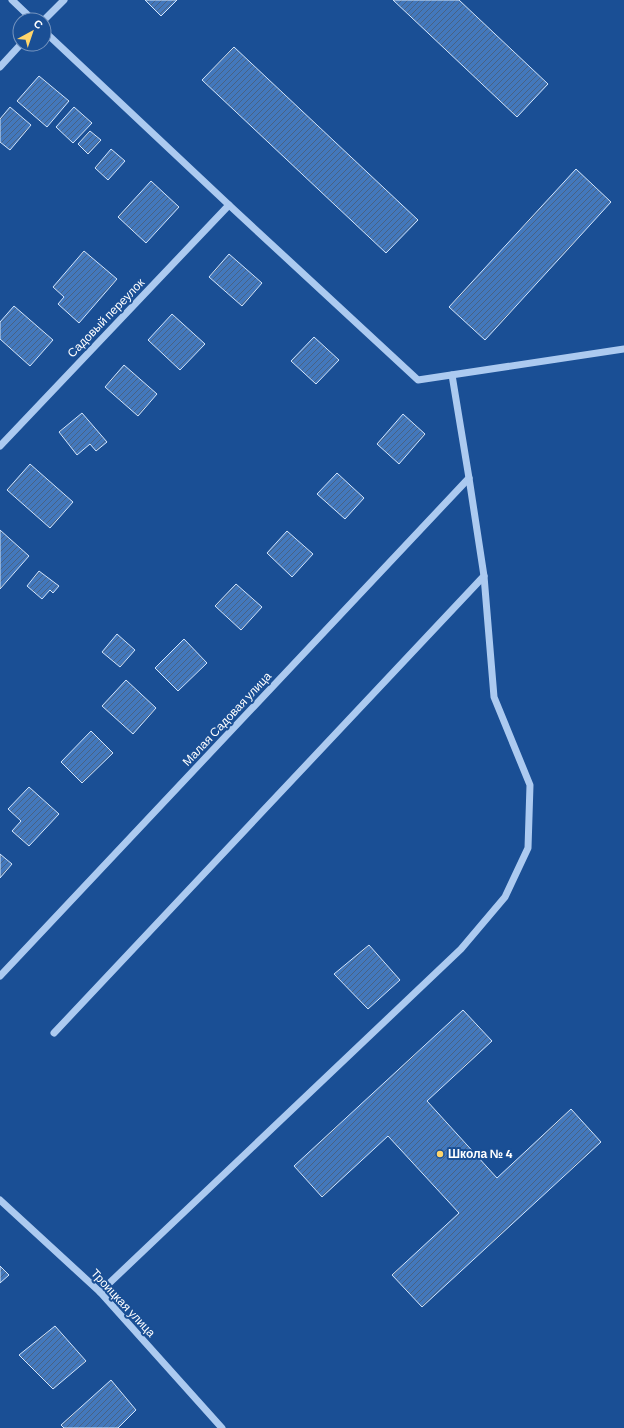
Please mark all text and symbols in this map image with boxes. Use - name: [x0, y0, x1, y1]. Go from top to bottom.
- north arrow: [12, 12, 52, 52]
- text: С: [32, 16, 46, 32]
- street label: Садовый переулок: [64, 274, 148, 360]
- street label: Малая Садовая улица: [179, 668, 274, 769]
- place label: Школа № 4: [448, 1146, 513, 1160]
- marker: Школа № 4: [435, 1149, 445, 1159]
- street label: Троицкая улица: [88, 1265, 159, 1340]

